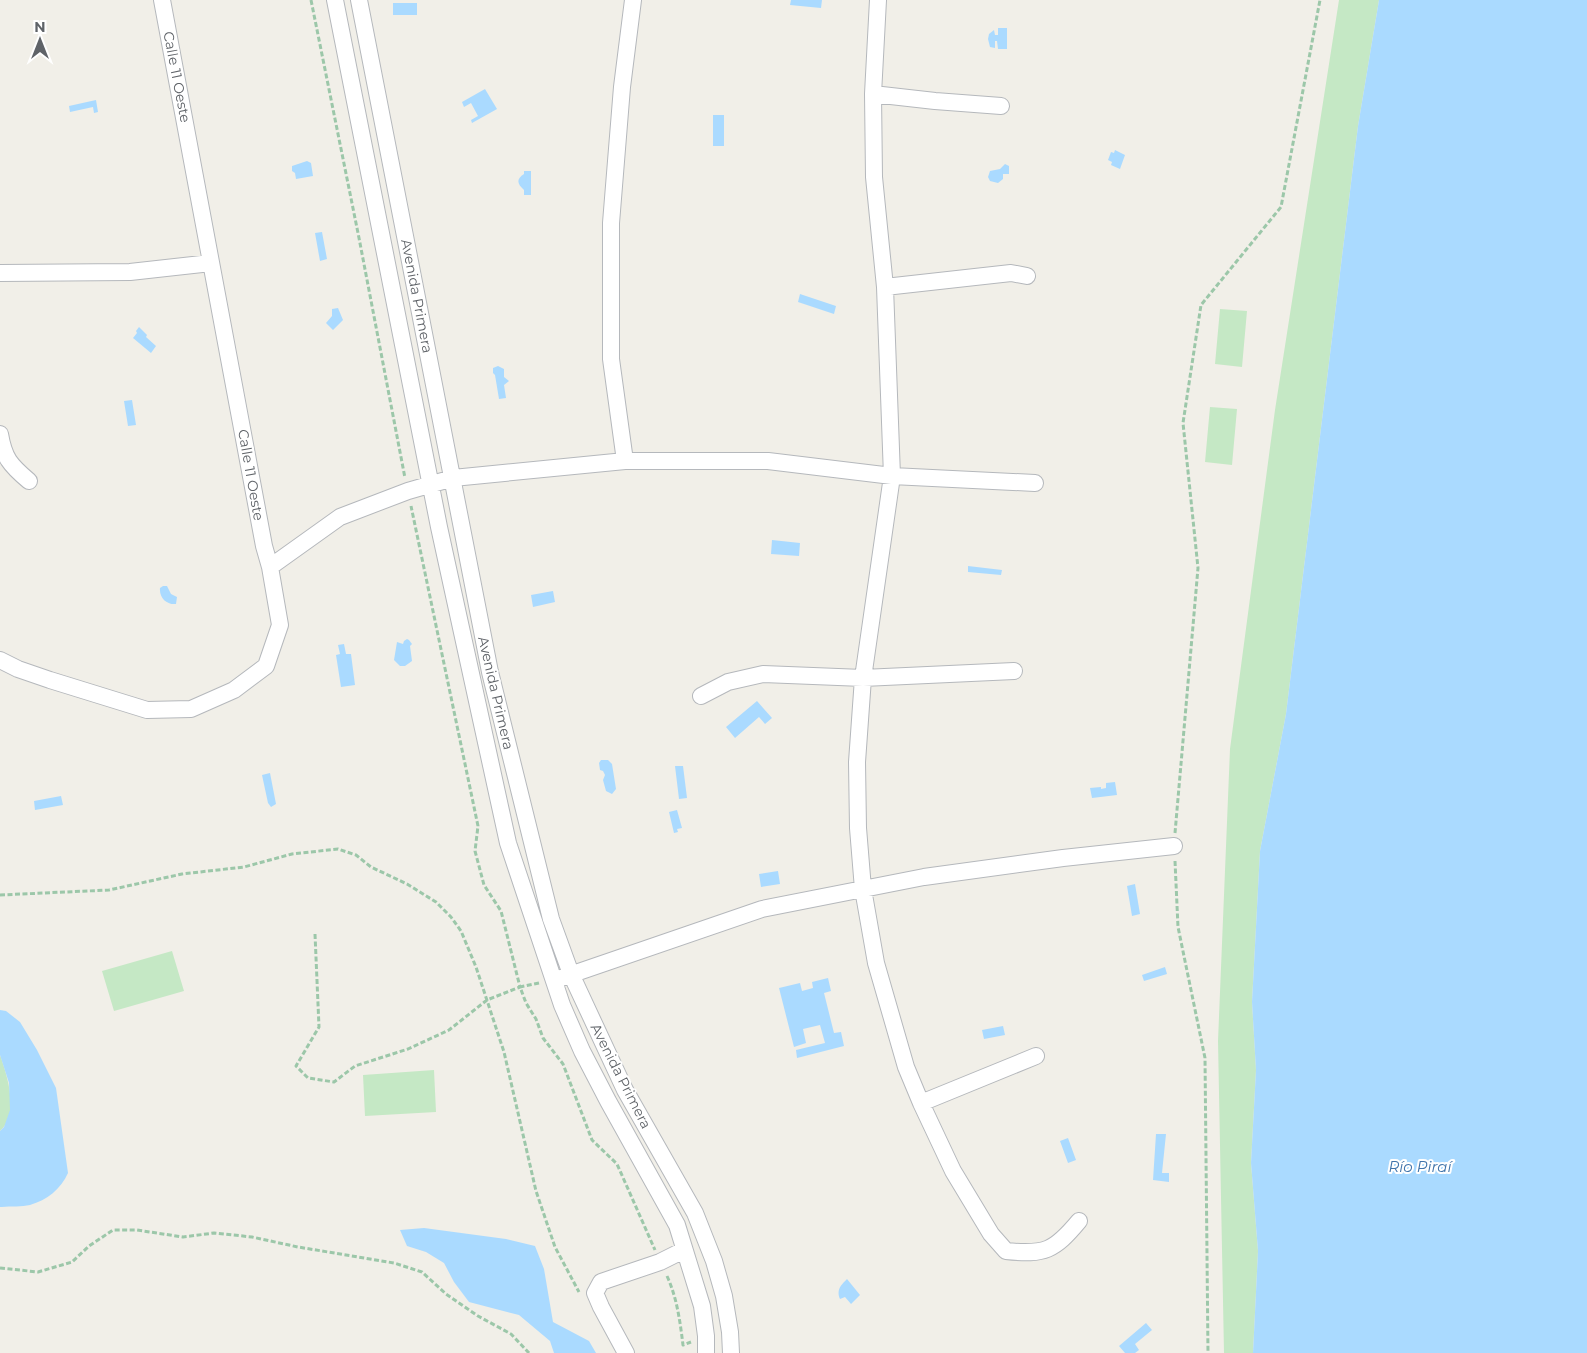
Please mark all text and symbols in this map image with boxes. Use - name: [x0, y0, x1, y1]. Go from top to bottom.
- north arrow: [15, 15, 65, 65]
- text: N: [34, 18, 46, 36]
- street label: Calle 11 Oeste: [159, 30, 195, 124]
- street label: Avenida Primera: [397, 237, 437, 355]
- street label: Calle 11 Oeste: [234, 428, 268, 522]
- street label: Avenida Primera: [474, 635, 518, 751]
- street label: Avenida Primera: [587, 1020, 655, 1132]
- water label: Río Piraí: [1388, 1157, 1453, 1176]

